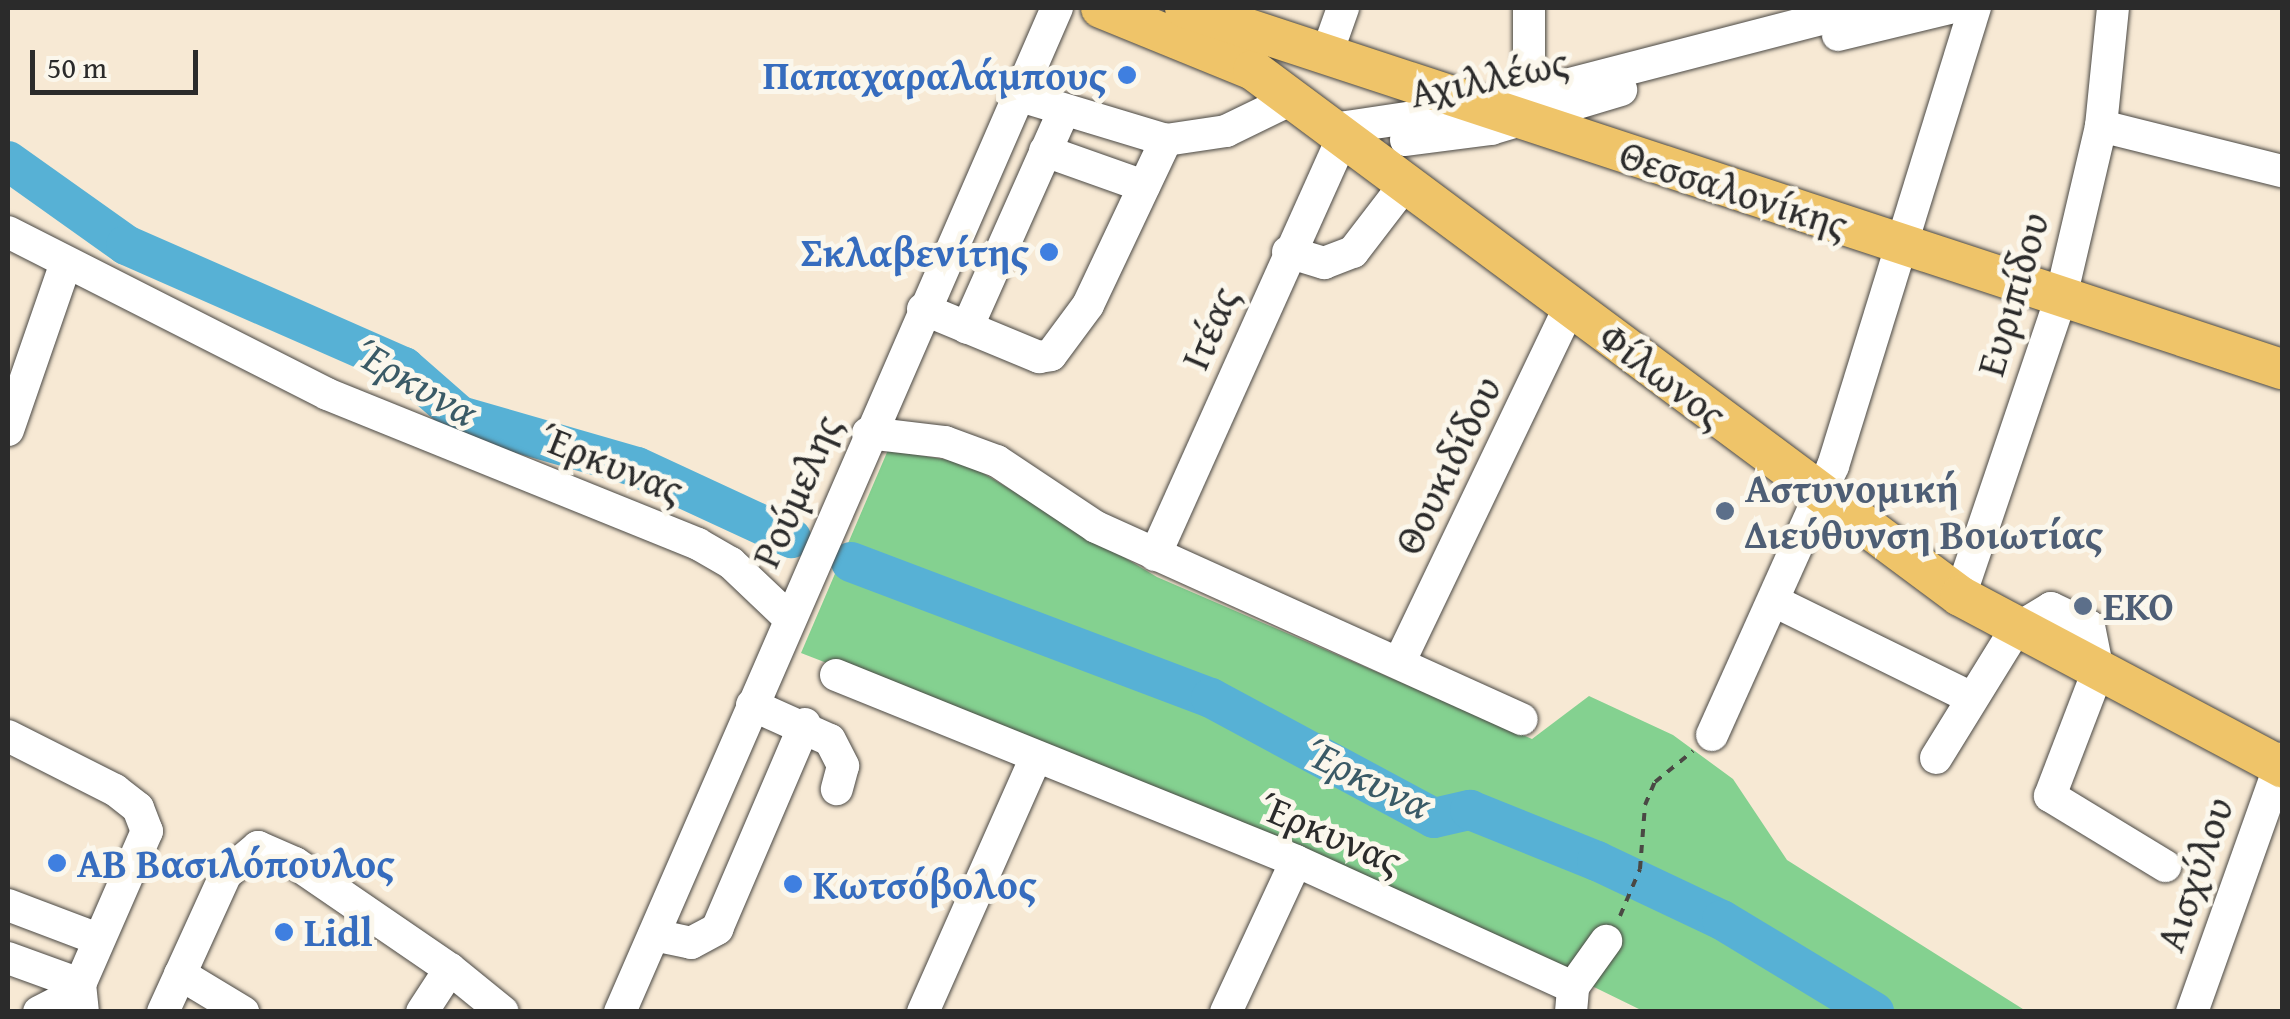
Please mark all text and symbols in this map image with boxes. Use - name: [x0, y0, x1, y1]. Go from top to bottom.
- scale bar: [35, 30, 202, 92]
- street label: Αχιλλέως: [1406, 37, 1572, 117]
- text: 50 m: [47, 45, 107, 89]
- place label: Παπαχαραλάμπους: [763, 51, 1107, 99]
- marker: Παπαχαραλάμπους: [1116, 64, 1138, 86]
- street label: Θεσσαλονίκης: [1614, 130, 1854, 248]
- street label: Ευριπίδου: [1966, 207, 2058, 381]
- place label: Σκλαβενίτης: [800, 228, 1029, 276]
- marker: Σκλαβενίτης: [1038, 241, 1060, 263]
- street label: Ιτέας: [1170, 279, 1248, 377]
- street label: Φίλωνος: [1590, 312, 1736, 438]
- water label: Έρκυνα: [347, 327, 487, 437]
- street label: Θουκιδίδου: [1383, 368, 1511, 562]
- street label: Ρούμελης: [741, 407, 851, 575]
- street label: Έρκυνας: [534, 413, 690, 513]
- place label: Αστυνομική Διεύθυνση Βοιωτίας: [1745, 464, 2103, 558]
- marker: Αστυνομική Διεύθυνση Βοιωτίας: [1714, 500, 1736, 522]
- place label: EKO: [2103, 582, 2174, 630]
- marker: EKO: [2072, 595, 2094, 617]
- water label: Έρκυνα: [1298, 726, 1440, 830]
- street label: Έρκυνας: [1253, 782, 1409, 884]
- street label: Αισχύλου: [2145, 791, 2243, 957]
- place label: ΑΒ Βασιλόπουλος: [77, 839, 395, 887]
- marker: ΑΒ Βασιλόπουλος: [46, 852, 68, 874]
- place label: Κωτσόβολος: [813, 860, 1037, 908]
- marker: Κωτσόβολος: [782, 873, 804, 895]
- place label: Lidl: [304, 908, 373, 956]
- marker: Lidl: [273, 921, 295, 943]

